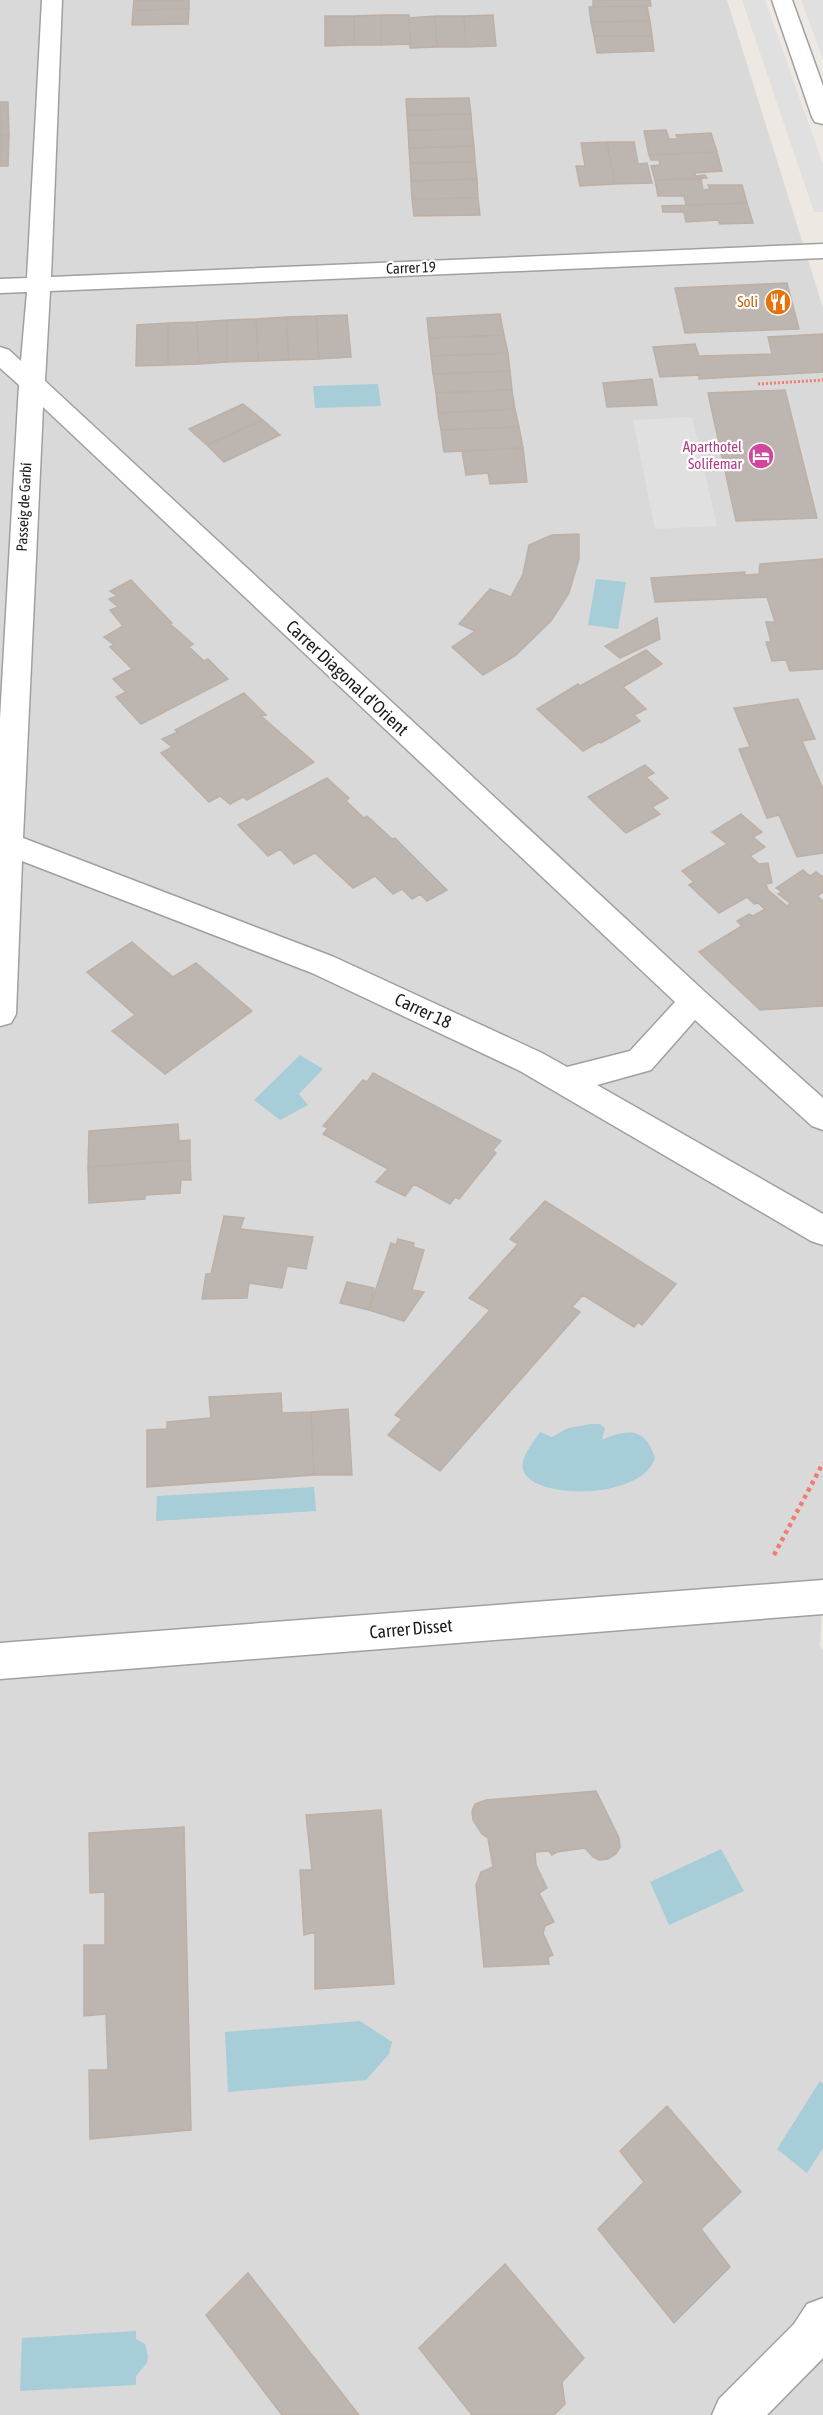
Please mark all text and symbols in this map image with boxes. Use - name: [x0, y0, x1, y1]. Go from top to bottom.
- street label: Carrer 19: [386, 258, 436, 277]
- restaurant icon: Soli: [763, 287, 793, 317]
- place label: Soli: [737, 293, 758, 310]
- place label: Aparthotel Solifemar: [683, 438, 743, 472]
- hotel icon: Aparthotel Solifemar: [746, 441, 776, 471]
- street label: Passeig de Garbí: [13, 461, 34, 552]
- street label: Carrer Diagonal d'Orient: [282, 616, 413, 740]
- street label: Carrer 18: [392, 988, 455, 1033]
- street label: Carrer Disset: [369, 1614, 453, 1643]

